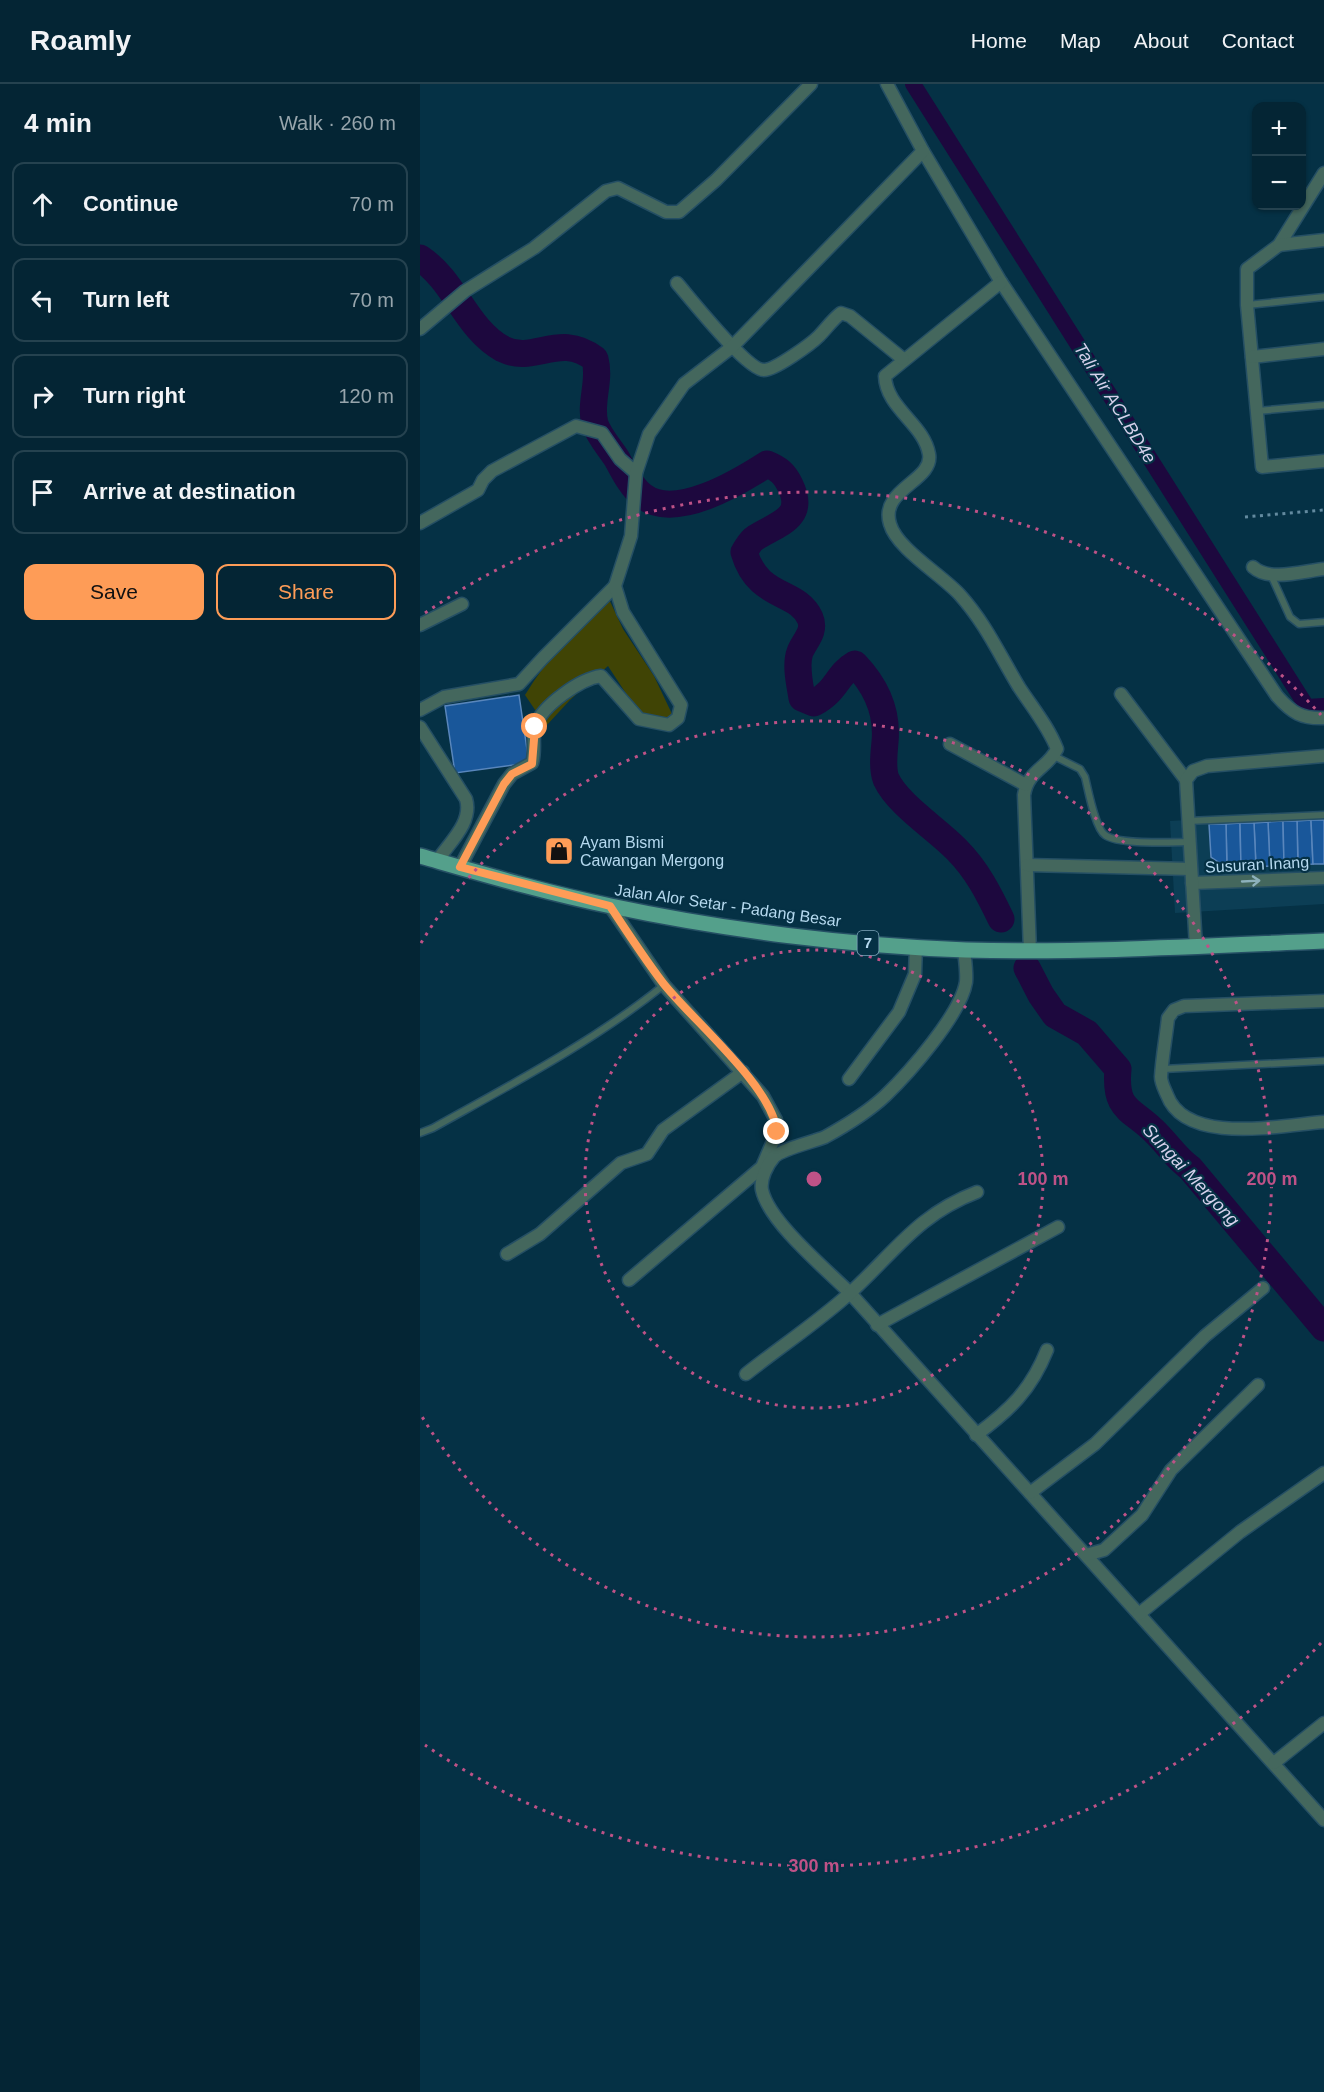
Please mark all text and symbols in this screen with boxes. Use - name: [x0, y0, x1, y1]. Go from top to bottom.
- text: Roamly: [30, 25, 131, 56]
- text: Home: [971, 29, 1027, 52]
- text: Map: [1060, 29, 1101, 52]
- text: About: [1134, 29, 1189, 52]
- text: Contact: [1222, 29, 1294, 52]
- map controls: [1252, 102, 1306, 210]
- button: +: [1252, 102, 1306, 156]
- text: 4 min: [24, 108, 92, 138]
- text: Walk · 260 m: [279, 112, 396, 134]
- button: −: [1252, 156, 1306, 210]
- icon: ahead: [26, 188, 59, 221]
- text: Continue: [83, 191, 178, 216]
- text: 70 m: [350, 193, 394, 215]
- icon: left: [26, 284, 59, 317]
- text: Turn left: [83, 287, 169, 312]
- text: 70 m: [350, 289, 394, 311]
- water label: Tali Air ACLBD4e: [1070, 339, 1160, 467]
- icon: right: [26, 380, 59, 413]
- text: Turn right: [83, 383, 185, 408]
- text: 120 m: [338, 385, 394, 407]
- icon: arrive: [26, 476, 59, 509]
- text: Arrive at destination: [83, 479, 296, 504]
- button: Save: [24, 564, 204, 620]
- button: Share: [216, 564, 396, 620]
- route start: [521, 713, 547, 739]
- place label: Ayam Bismi Cawangan Mergong: [580, 834, 724, 869]
- shop icon: Ayam Bismi Cawangan Mergong: [543, 835, 575, 867]
- street label: Susuran Inang: [1205, 853, 1309, 876]
- one-way arrow: [1240, 875, 1260, 886]
- street label: Jalan Alor Setar - Padang Besar: [614, 881, 843, 930]
- road number: 7: [858, 931, 878, 955]
- route end: [763, 1118, 789, 1144]
- water label: Sungai Mergong: [1139, 1120, 1243, 1230]
- centre of rings: [804, 1169, 824, 1189]
- text: 100 m: [1017, 1169, 1069, 1189]
- text: 200 m: [1246, 1169, 1298, 1189]
- text: 300 m: [788, 1856, 840, 1876]

